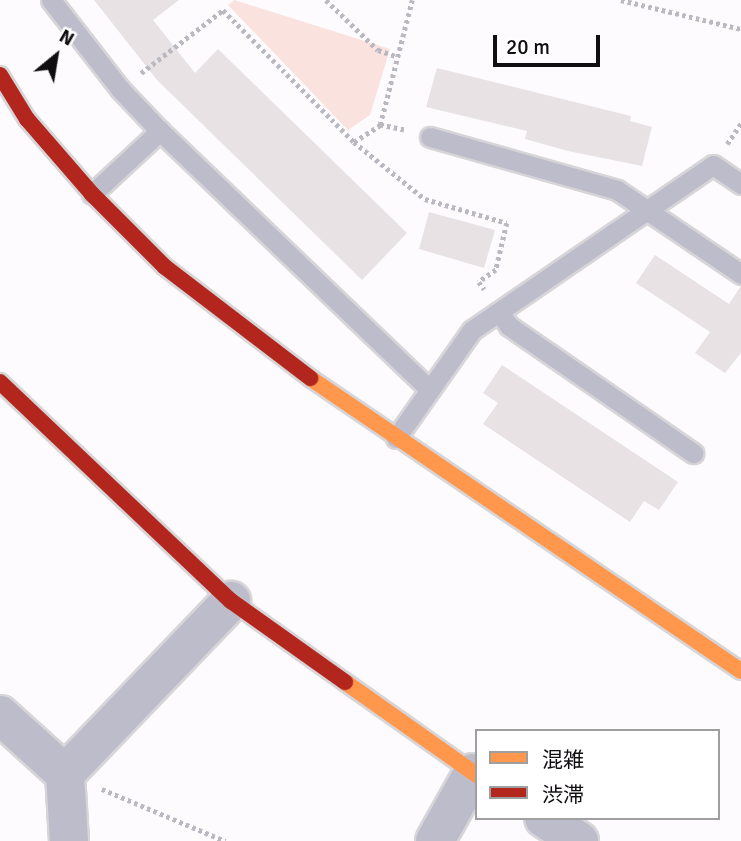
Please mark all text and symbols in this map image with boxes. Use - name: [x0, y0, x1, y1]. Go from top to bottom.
- north arrow: [21, 21, 91, 91]
- scale bar: [496, 21, 603, 65]
- text: N: [55, 24, 78, 52]
- text: 20 m: [506, 34, 550, 60]
- legend: [475, 729, 720, 820]
- text: 混雑: [542, 747, 584, 773]
- text: 渋滞: [542, 782, 584, 808]

